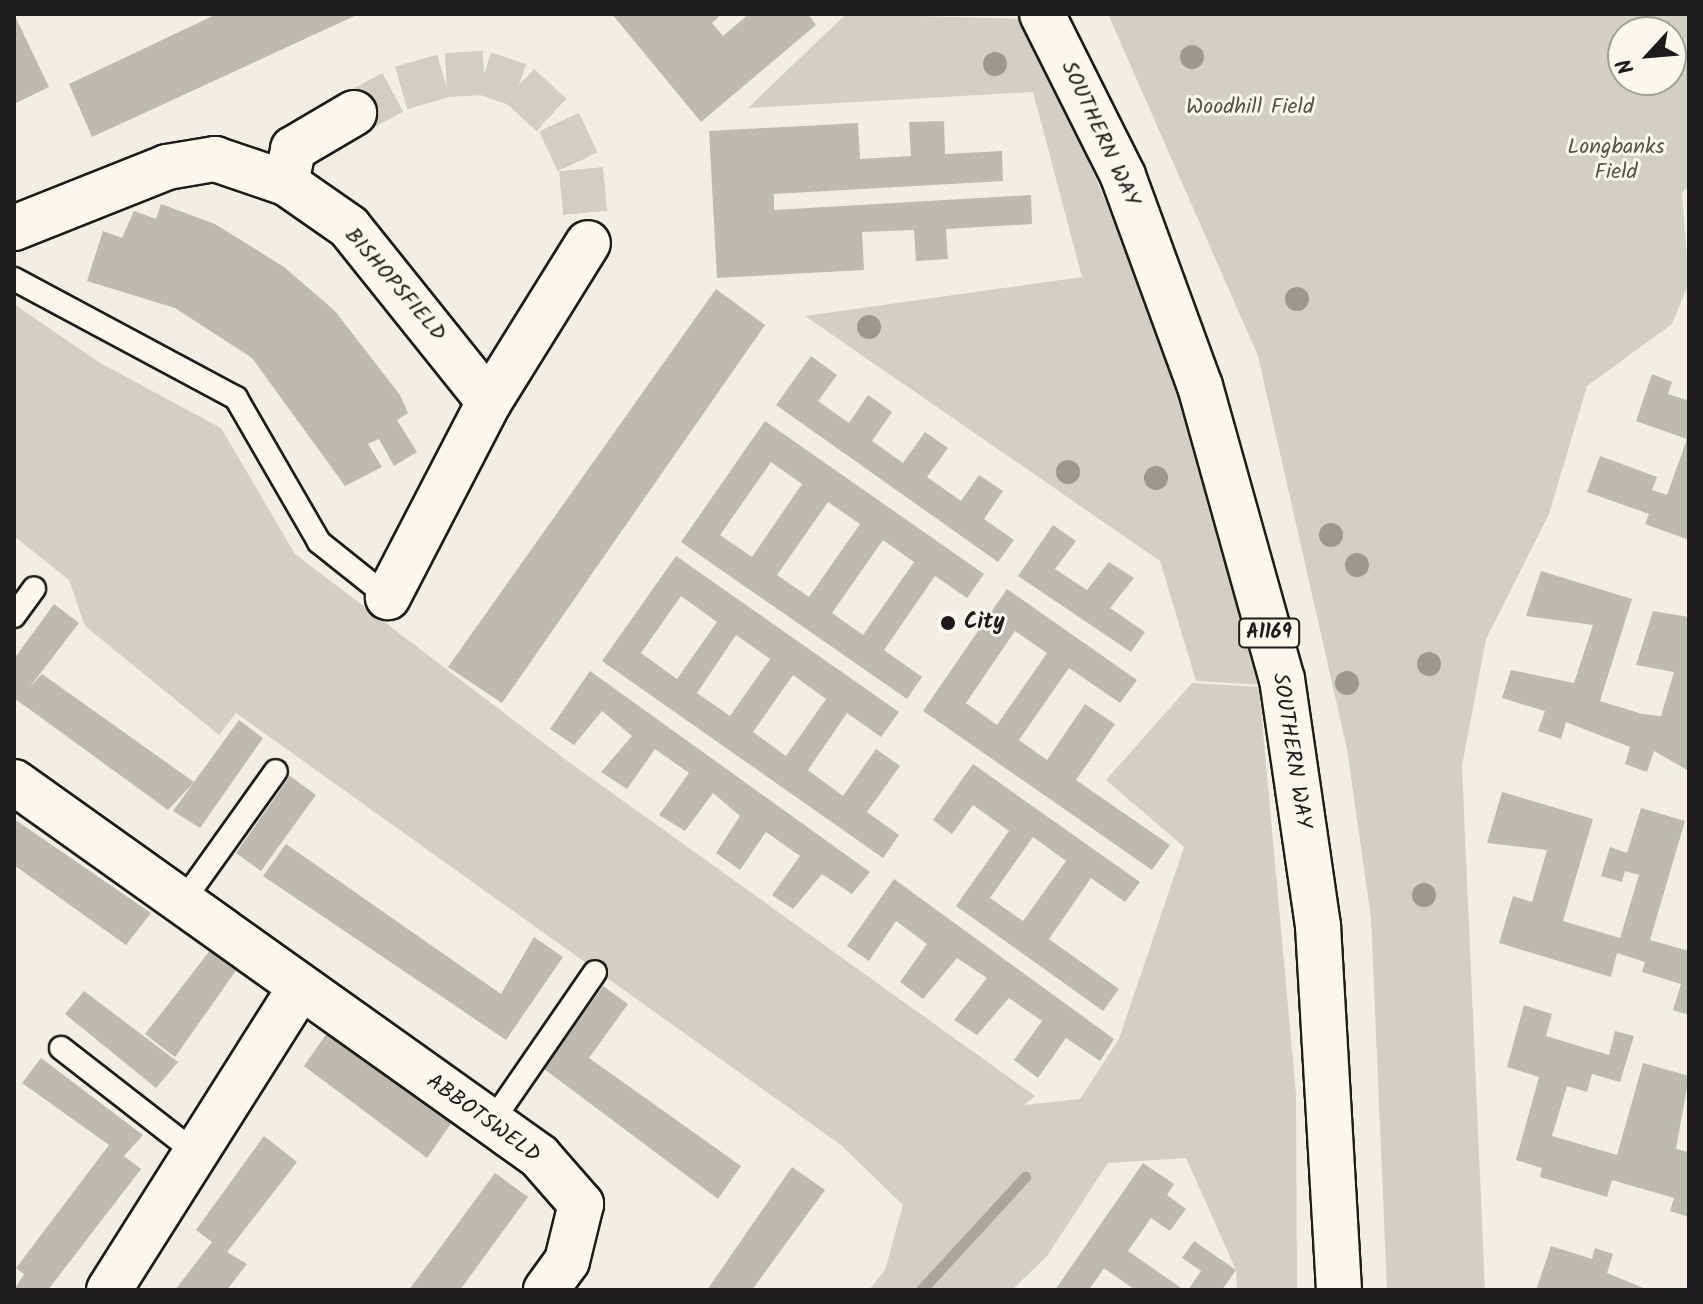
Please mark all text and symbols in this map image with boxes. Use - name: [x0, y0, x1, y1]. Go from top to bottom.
- north arrow: [1607, 16, 1687, 96]
- text: N: [1608, 52, 1646, 80]
- street label: SOUTHERN WAY: [1055, 57, 1145, 211]
- park label: Woodhill Field: [1186, 95, 1314, 121]
- park label: Longbanks Field: [1567, 134, 1665, 186]
- street label: BISHOPSFIELD: [339, 223, 451, 347]
- place label: City: [964, 610, 1005, 636]
- marker: City: [939, 614, 957, 632]
- road number: A1169: [1237, 617, 1301, 649]
- street label: SOUTHERN WAY: [1266, 671, 1316, 831]
- street label: ABBOTSWELD: [421, 1069, 545, 1169]

